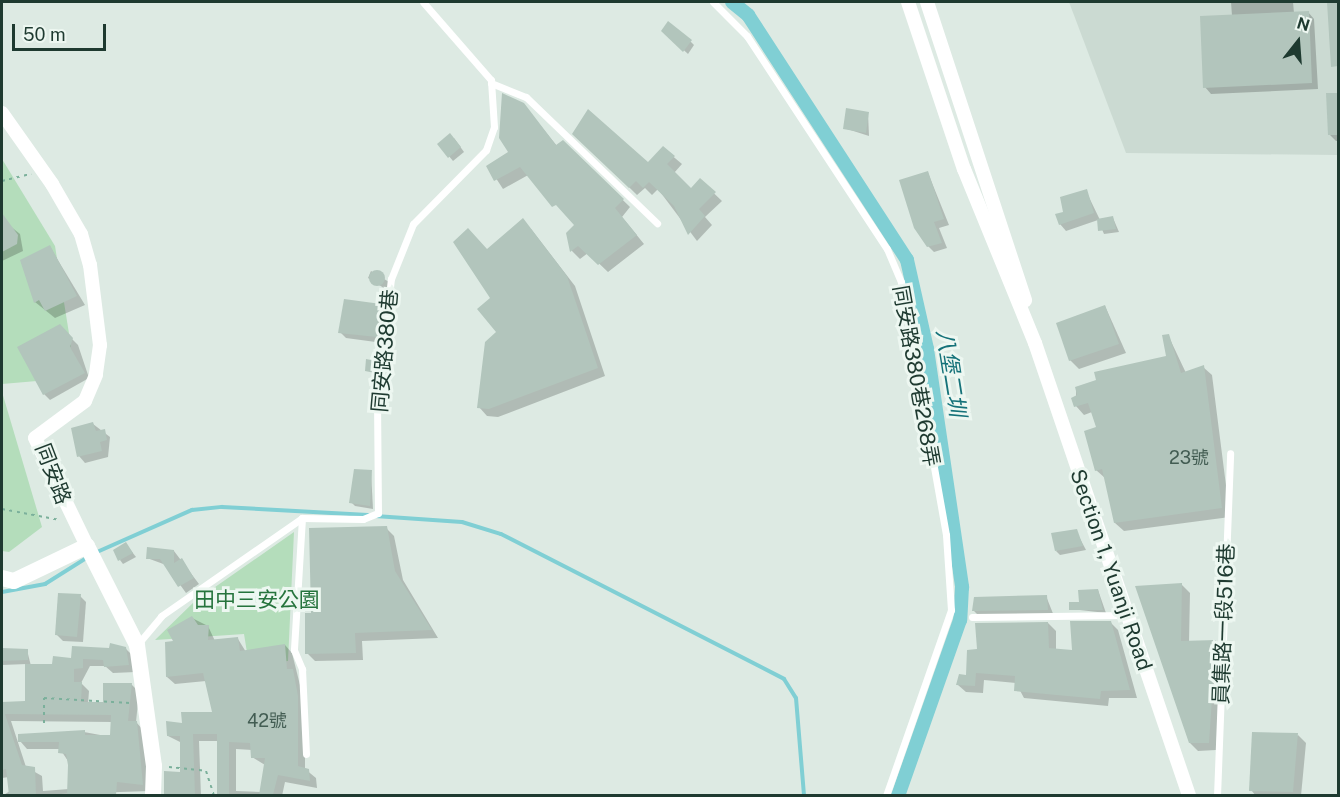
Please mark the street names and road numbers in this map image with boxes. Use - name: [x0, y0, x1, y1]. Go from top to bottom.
- street label: 同安路380巷268弄: [888, 283, 944, 469]
- street label: 同安路380巷: [367, 288, 403, 414]
- street label: 同安路: [30, 440, 76, 508]
- street label: Section 1, Yuanji Road: [1065, 466, 1157, 674]
- street label: 員集路一段516巷: [1209, 543, 1239, 705]

